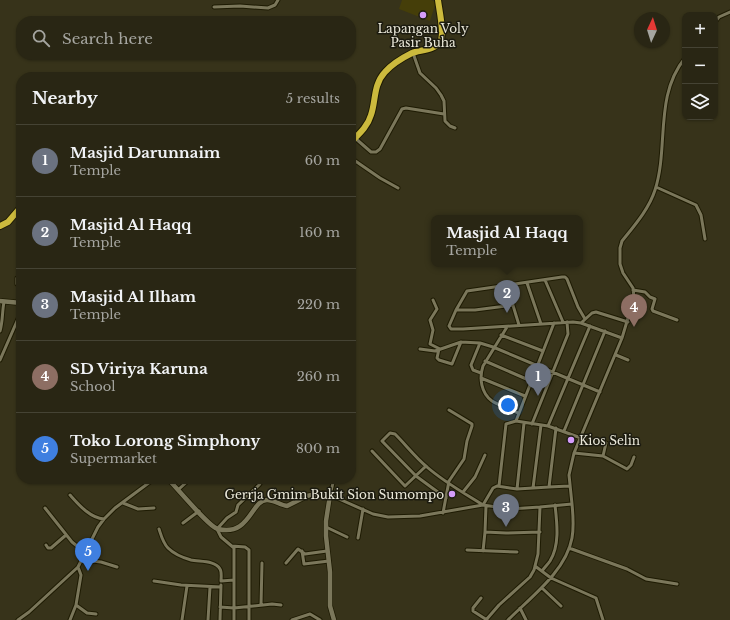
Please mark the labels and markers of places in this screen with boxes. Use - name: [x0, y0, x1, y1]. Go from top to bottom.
- marker: Lapangan Voly Pasir Buha: [418, 10, 428, 20]
- place label: Lapangan Voly Pasir Buha: [377, 21, 469, 50]
- pin: 2: [494, 280, 520, 313]
- pin: 4: [621, 294, 647, 327]
- pin: 1: [525, 363, 551, 396]
- place label: Kios Selin: [579, 433, 640, 448]
- marker: Kios Selin: [566, 435, 576, 445]
- place label: Gerrja Gmim Bukit Sion Sumompo: [224, 487, 444, 502]
- marker: Gerrja Gmim Bukit Sion Sumompo: [447, 489, 457, 499]
- pin: 3: [493, 494, 519, 527]
- pin: 5: [75, 538, 101, 571]

